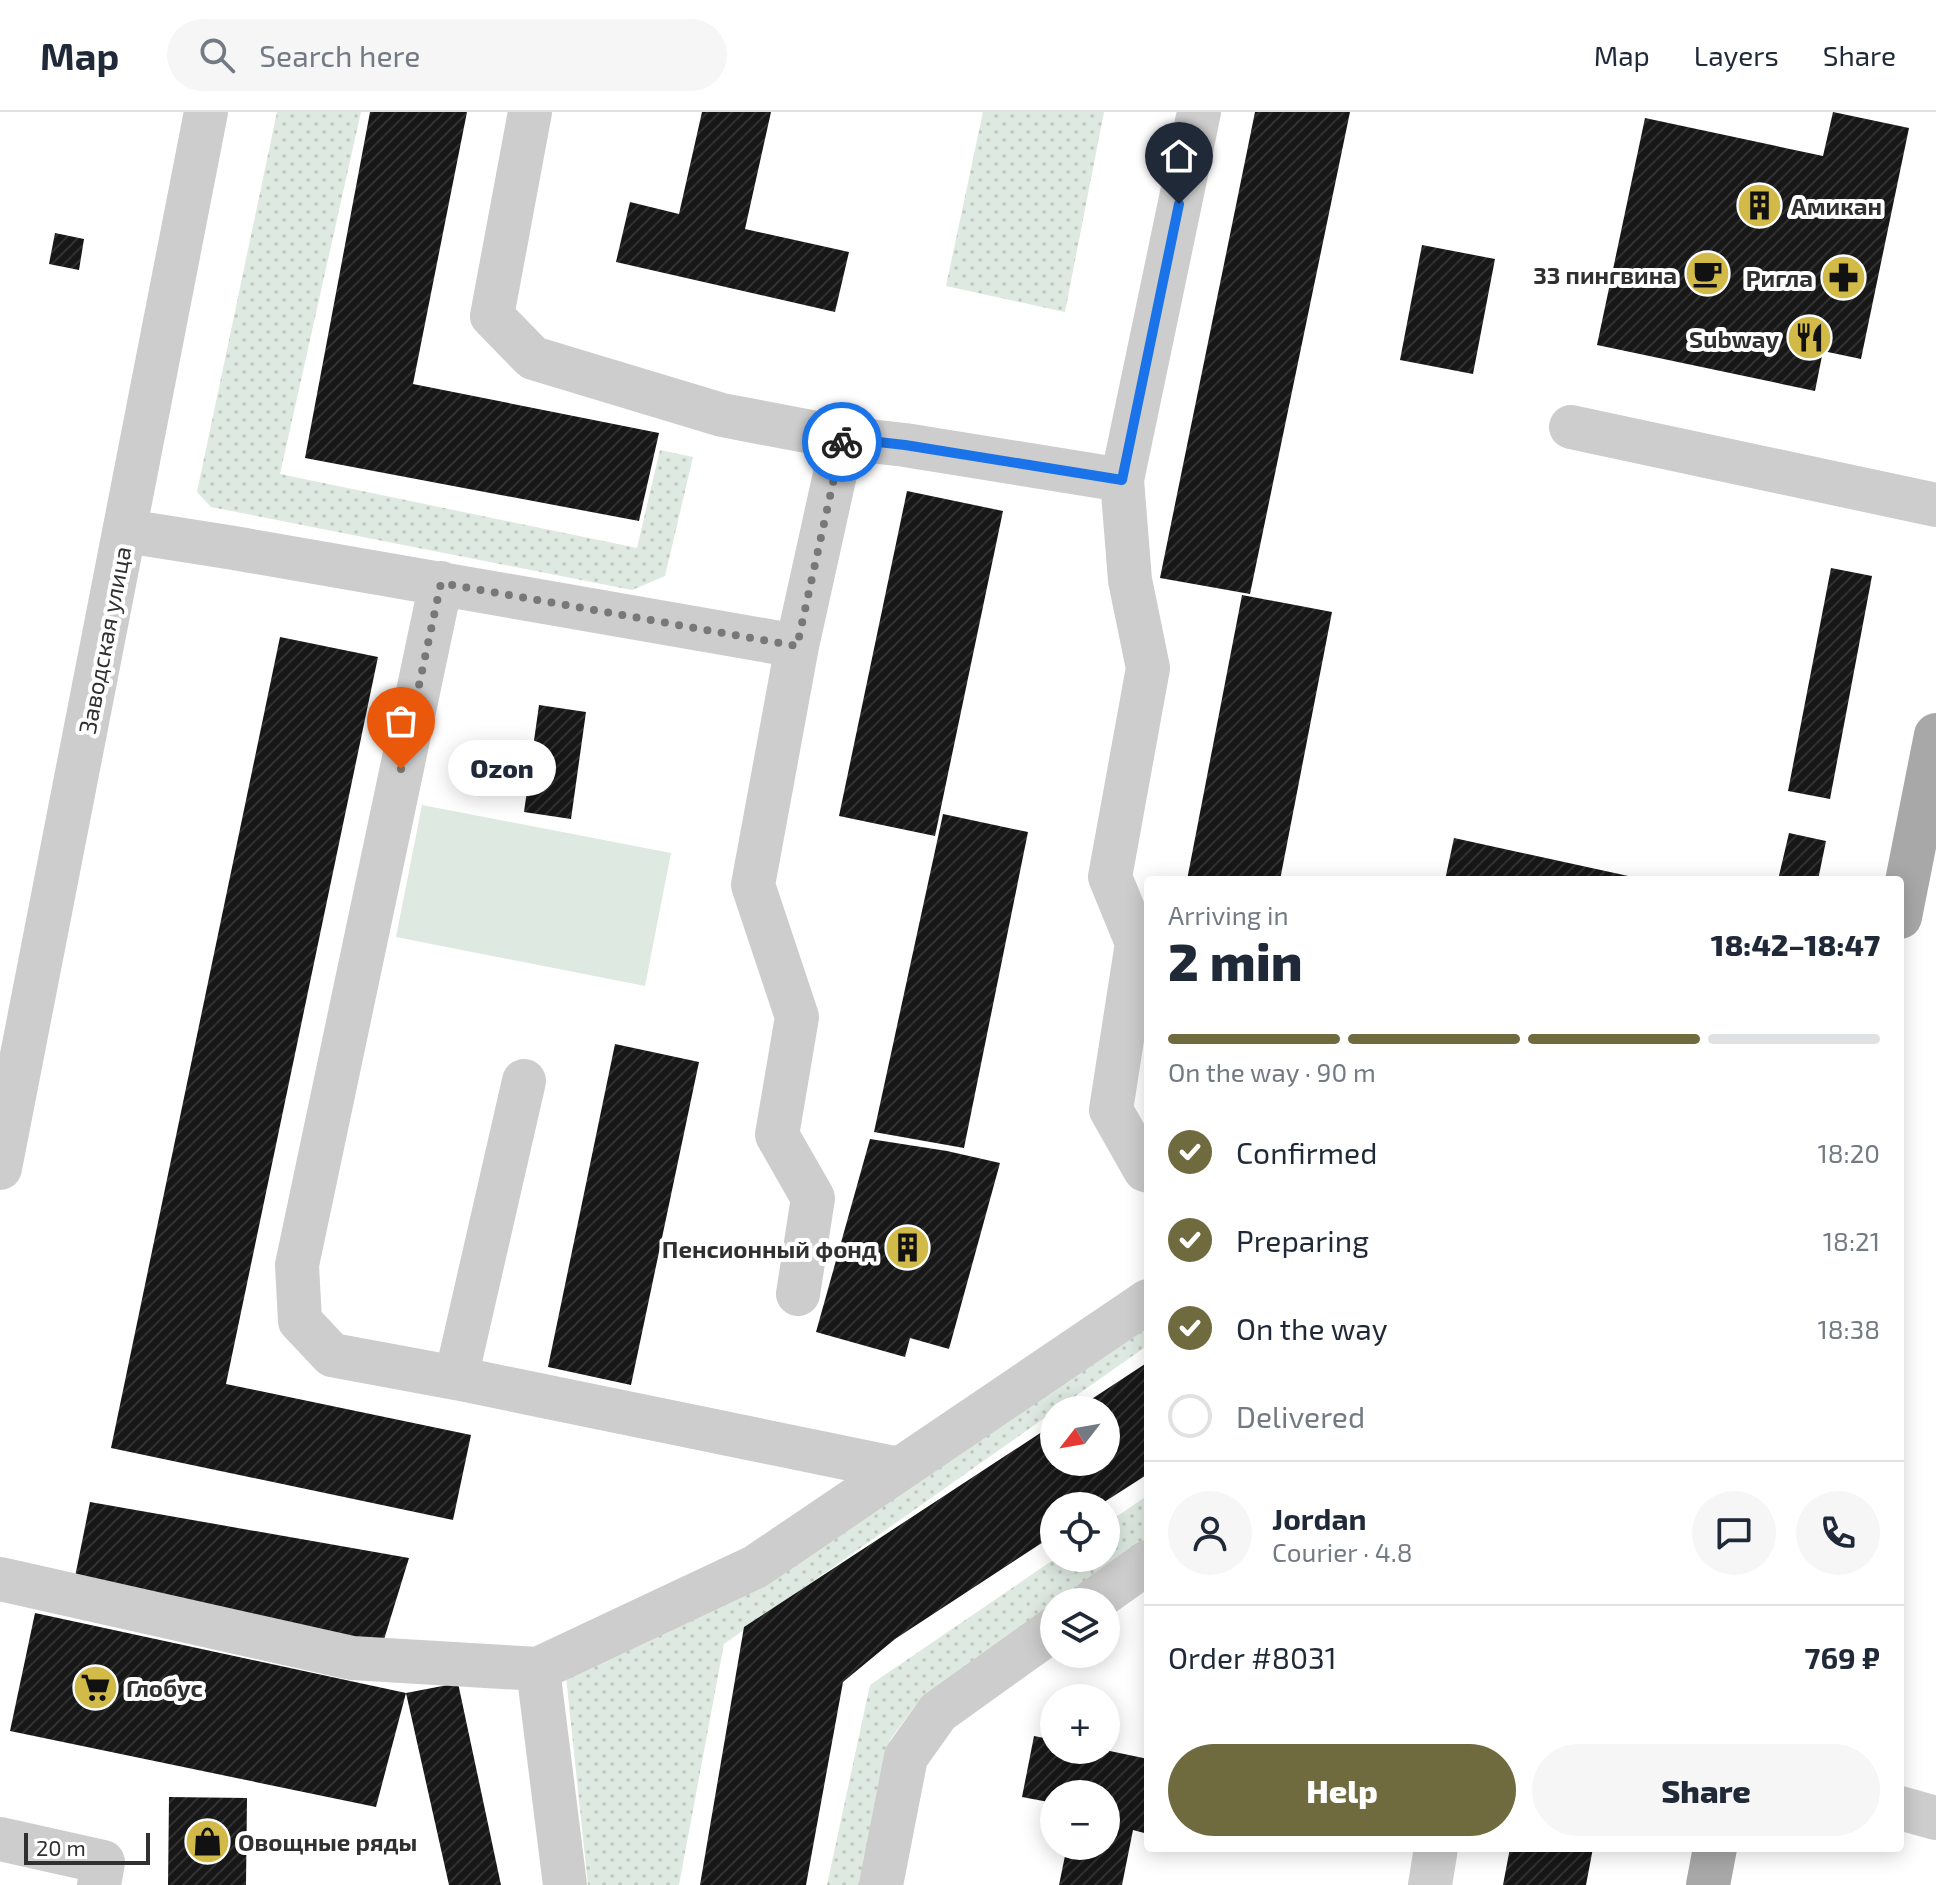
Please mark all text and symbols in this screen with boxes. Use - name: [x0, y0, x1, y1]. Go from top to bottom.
- search box: [167, 19, 727, 91]
- text: Map: [40, 32, 119, 78]
- icon: search: [195, 33, 239, 77]
- text: Search here: [259, 37, 420, 73]
- text: Map: [1594, 38, 1650, 72]
- text: Layers: [1694, 38, 1779, 72]
- text: Share: [1823, 38, 1896, 72]
- pin: [1145, 122, 1213, 204]
- icon: home: [1157, 134, 1201, 178]
- building icon: Амикан: [1736, 181, 1784, 229]
- place label: Амикан: [1791, 191, 1882, 220]
- cafe icon: 33 пингвина: [1684, 250, 1732, 298]
- pharmacy icon: Ригла: [1820, 253, 1868, 301]
- place label: 33 пингвина: [1533, 260, 1677, 289]
- place label: Ригла: [1746, 263, 1813, 292]
- restaurant icon: Subway: [1786, 314, 1834, 362]
- place label: Subway: [1689, 324, 1779, 353]
- courier: [802, 402, 882, 482]
- icon: bike: [820, 420, 864, 464]
- street label: Заводская улица: [72, 544, 137, 736]
- pin: [367, 687, 435, 769]
- icon: bag: [379, 699, 423, 743]
- callout: Ozon: [449, 741, 557, 797]
- text: Ozon: [470, 752, 534, 783]
- text: Arriving in: [1168, 899, 1289, 930]
- text: 18:42–18:47: [1711, 926, 1880, 962]
- text: 2 min: [1168, 929, 1303, 991]
- text: On the way · 90 m: [1168, 1056, 1376, 1087]
- icon: check: [1168, 1130, 1212, 1174]
- text: Confirmed: [1236, 1134, 1377, 1170]
- text: 18:20: [1817, 1137, 1880, 1168]
- icon: check: [1168, 1218, 1212, 1262]
- text: Preparing: [1236, 1222, 1369, 1258]
- building icon: Пенсионный фонд: [884, 1224, 932, 1272]
- text: 18:21: [1823, 1225, 1880, 1256]
- place label: Пенсионный фонд: [662, 1234, 877, 1263]
- icon: check: [1168, 1306, 1212, 1350]
- text: On the way: [1236, 1310, 1388, 1346]
- text: 18:38: [1817, 1313, 1880, 1344]
- north arrow: [1040, 1396, 1120, 1476]
- map controls: [1040, 1396, 1120, 1860]
- text: Delivered: [1236, 1398, 1365, 1434]
- button: person: [1168, 1491, 1252, 1575]
- button: chat: [1692, 1491, 1776, 1575]
- button: phone: [1796, 1491, 1880, 1575]
- button: locate: [1040, 1492, 1120, 1572]
- text: Jordan: [1272, 1500, 1367, 1536]
- text: Courier · 4.8: [1272, 1536, 1413, 1567]
- button: layers: [1040, 1588, 1120, 1668]
- text: Order #8031: [1168, 1639, 1337, 1675]
- text: 769 ₽: [1805, 1639, 1880, 1675]
- supermarket icon: Глобус: [71, 1663, 119, 1711]
- place label: Глобус: [126, 1673, 203, 1702]
- button: +: [1040, 1684, 1120, 1764]
- button: Help: [1168, 1744, 1516, 1836]
- button: Share: [1532, 1744, 1880, 1836]
- button: −: [1040, 1780, 1120, 1860]
- shop icon: Овощные ряды: [183, 1817, 231, 1865]
- place label: Овощные ряды: [238, 1827, 417, 1856]
- scale bar: [24, 1829, 150, 1865]
- text: 20 m: [36, 1834, 86, 1860]

